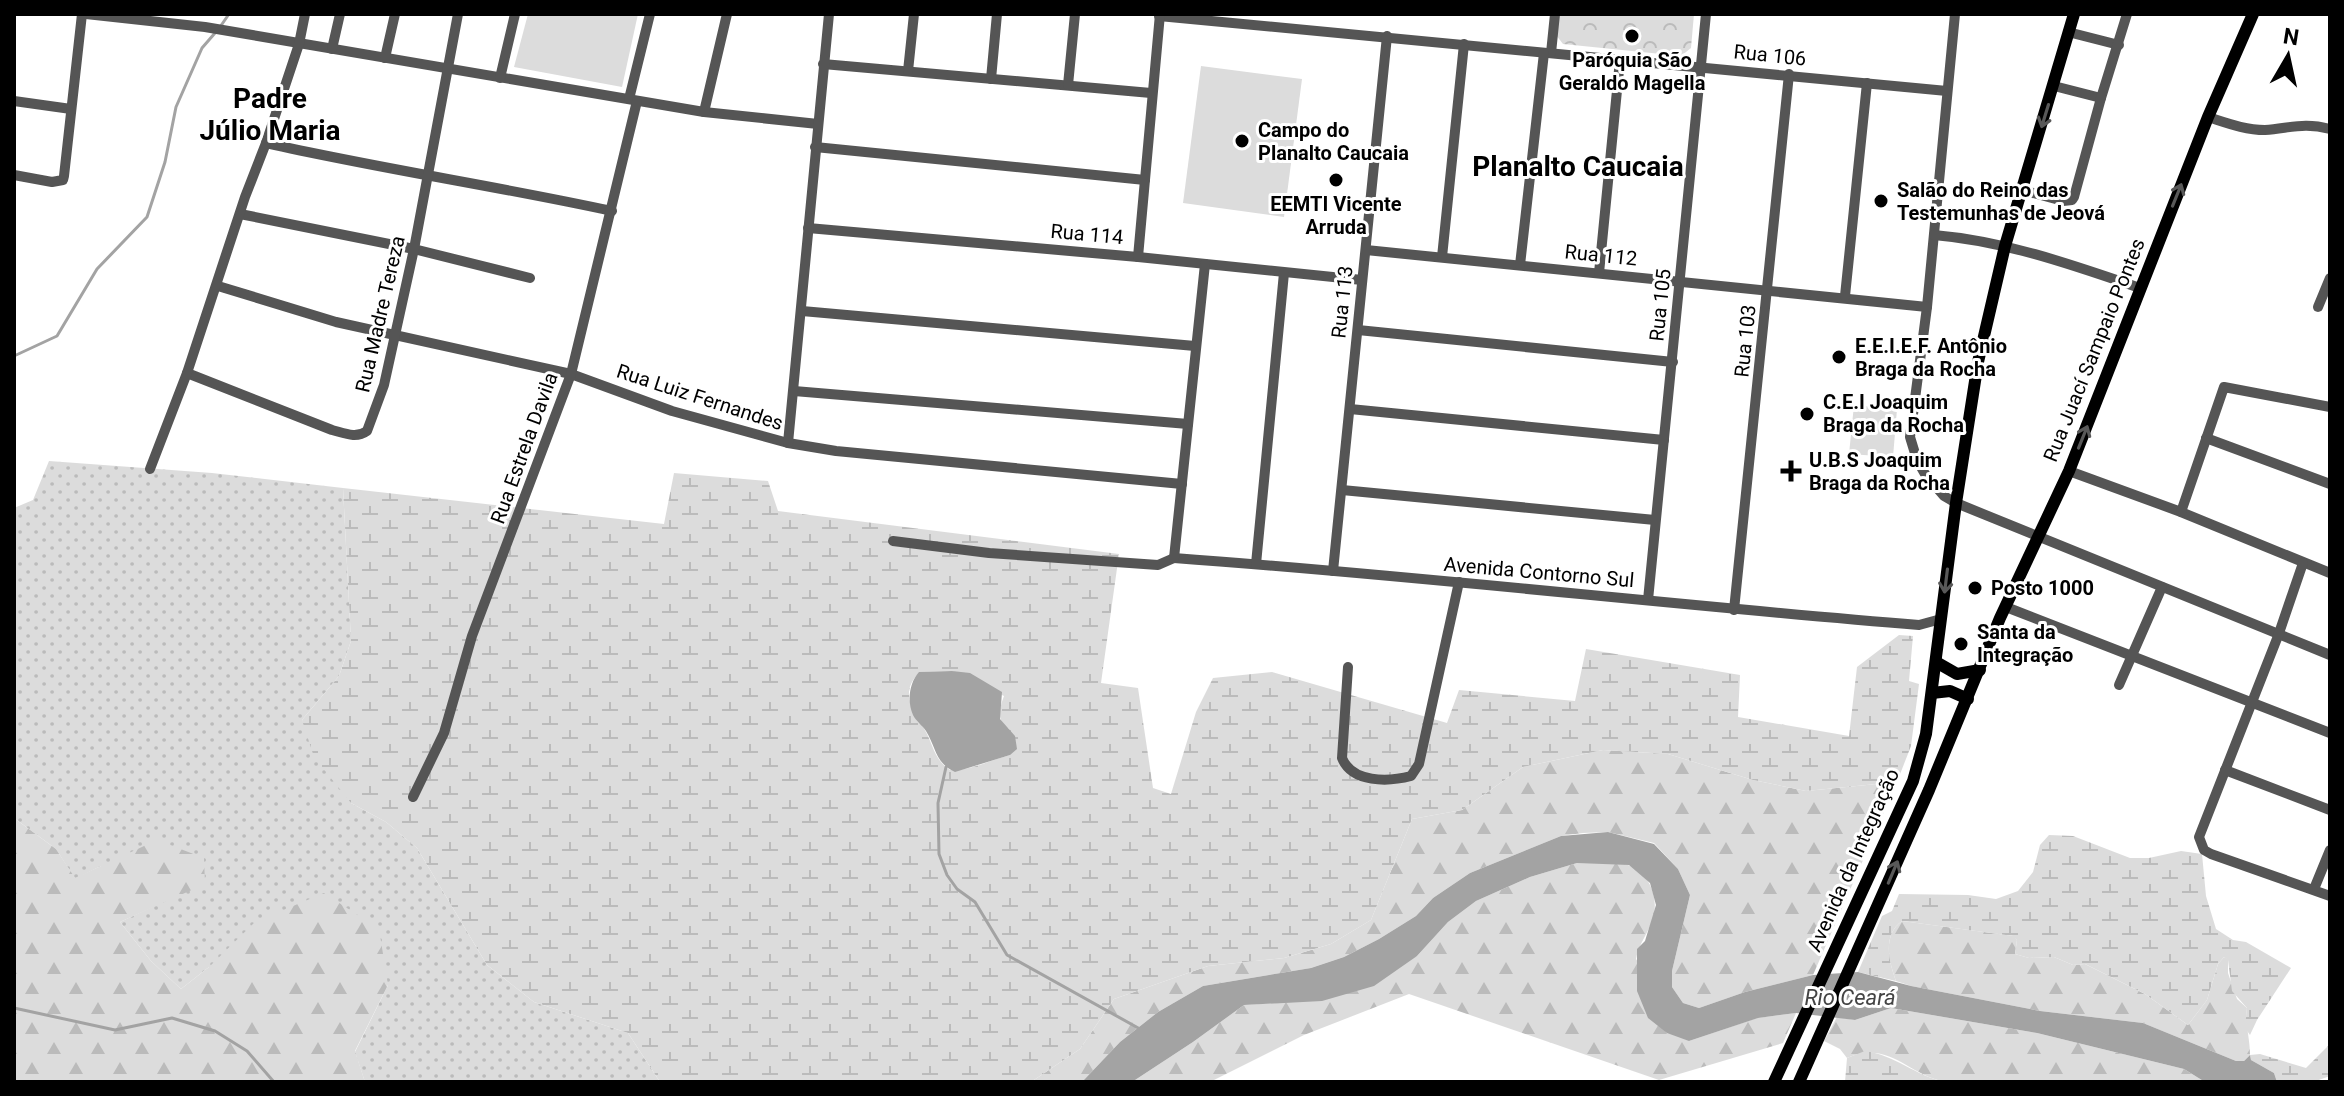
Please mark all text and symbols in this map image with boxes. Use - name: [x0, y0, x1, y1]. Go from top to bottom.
- north arrow: [2248, 16, 2328, 96]
- text: N: [2281, 23, 2301, 50]
- marker: Paróquia São Geraldo Magella: [1623, 27, 1641, 45]
- street label: Rua 106: [1732, 39, 1808, 71]
- place label: Paróquia São Geraldo Magella: [1559, 48, 1706, 95]
- district label: Padre Júlio Maria: [199, 82, 341, 147]
- one-way arrow: [2037, 103, 2051, 128]
- place label: Campo do Planalto Caucaia: [1258, 118, 1409, 165]
- marker: Campo do Planalto Caucaia: [1233, 132, 1251, 150]
- district label: Planalto Caucaia: [1472, 150, 1684, 183]
- marker: EEMTI Vicente Arruda: [1327, 171, 1345, 189]
- place label: Salão do Reino das Testemunhas de Jeová: [1897, 178, 2105, 225]
- one-way arrow: [2171, 183, 2185, 208]
- place label: EEMTI Vicente Arruda: [1270, 192, 1402, 239]
- marker: Salão do Reino das Testemunhas de Jeová: [1872, 192, 1890, 210]
- street label: Rua 114: [1050, 219, 1124, 249]
- street label: Rua Madre Tereza: [350, 233, 410, 395]
- street label: Rua Juací Sampaio Pontes: [2038, 235, 2150, 465]
- street label: Rua 112: [1563, 239, 1639, 271]
- street label: Rua 113: [1326, 264, 1358, 340]
- street label: Rua 105: [1644, 267, 1676, 343]
- street label: Rua 103: [1729, 303, 1761, 379]
- place label: E.E.I.E.F. Antônio Braga da Rocha: [1855, 334, 2007, 381]
- marker: E.E.I.E.F. Antônio Braga da Rocha: [1830, 348, 1848, 366]
- street label: Rua Luiz Fernandes: [614, 359, 786, 435]
- street label: Rua Estrela Davila: [485, 369, 563, 527]
- place label: C.E.I Joaquim Braga da Rocha: [1823, 390, 1964, 437]
- marker: C.E.I Joaquim Braga da Rocha: [1798, 405, 1816, 423]
- one-way arrow: [2076, 425, 2091, 450]
- place label: U.B.S Joaquim Braga da Rocha: [1809, 448, 1950, 495]
- marker: U.B.S Joaquim Braga da Rocha: [1780, 460, 1802, 482]
- street label: Avenida Contorno Sul: [1443, 552, 1635, 592]
- one-way arrow: [1938, 568, 1953, 593]
- place label: Posto 1000: [1991, 576, 2094, 600]
- marker: Posto 1000: [1966, 579, 1984, 597]
- place label: Santa da Integração: [1977, 620, 2073, 667]
- marker: Santa da Integração: [1952, 635, 1970, 653]
- street label: Avenida da Integração: [1802, 765, 1904, 955]
- one-way arrow: [1886, 860, 1901, 885]
- water label: Rio Ceará: [1804, 985, 1896, 1010]

